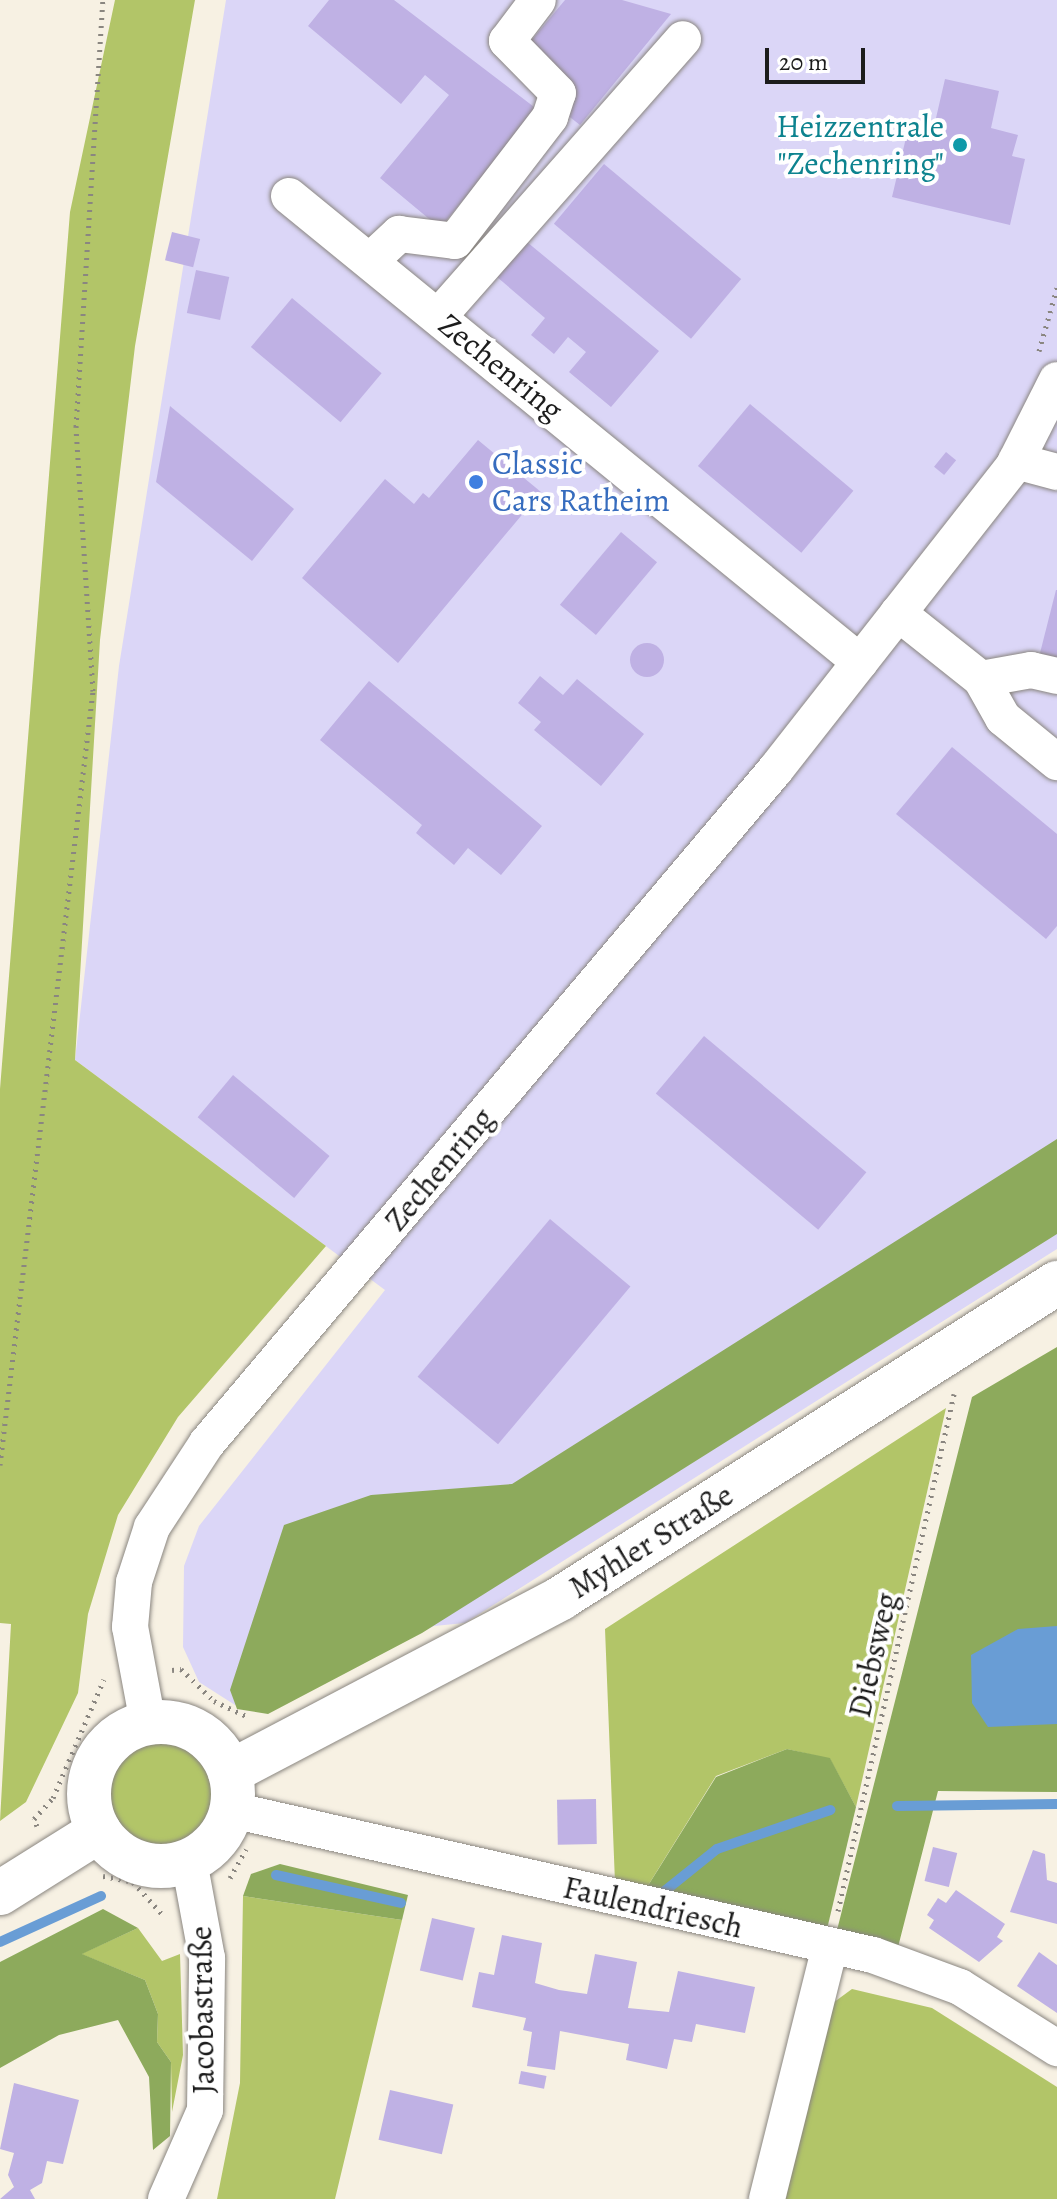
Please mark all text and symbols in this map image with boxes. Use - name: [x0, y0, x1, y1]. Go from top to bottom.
- scale bar: [769, 32, 869, 82]
- text: 20 m: [779, 46, 828, 78]
- place label: Heizzentrale "Zechenring": [776, 108, 944, 183]
- marker: Heizzentrale "Zechenring": [951, 136, 969, 154]
- street label: Zechenring: [431, 305, 571, 429]
- place label: Classic Cars Ratheim: [492, 445, 670, 520]
- marker: Classic Cars Ratheim: [467, 473, 485, 491]
- street label: Zechenring: [376, 1099, 502, 1239]
- street label: Myhler Straße: [562, 1475, 740, 1607]
- street label: Diebsweg: [840, 1589, 906, 1721]
- street label: Faulendriesch: [559, 1868, 747, 1946]
- street label: Jacobastraße: [181, 1926, 223, 2094]

